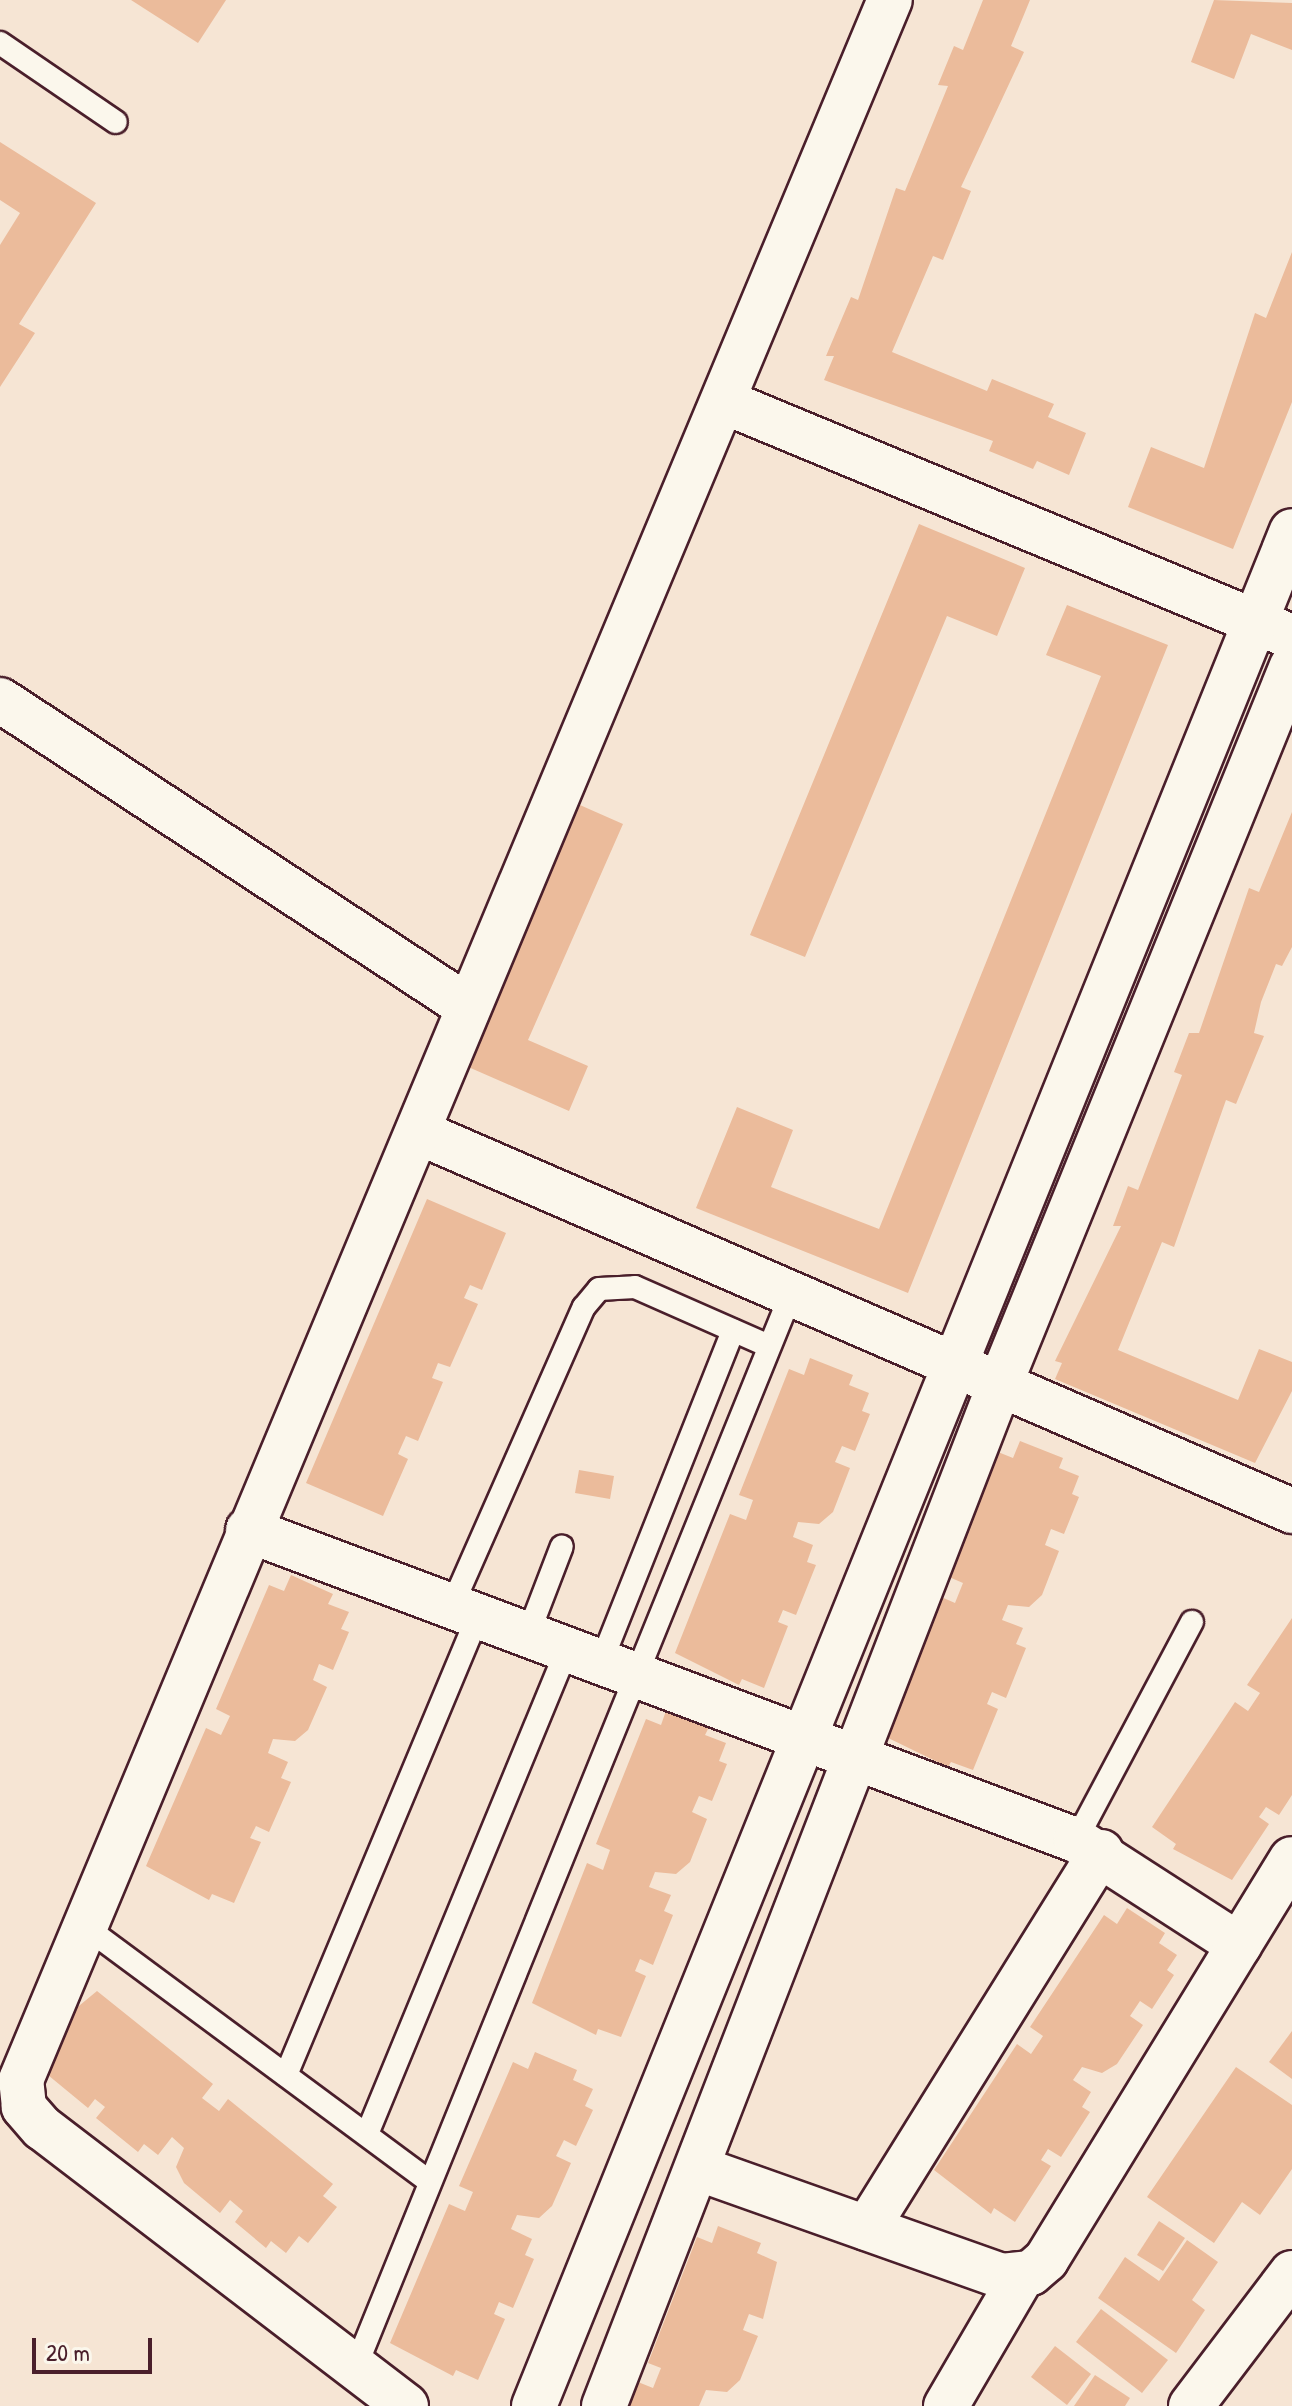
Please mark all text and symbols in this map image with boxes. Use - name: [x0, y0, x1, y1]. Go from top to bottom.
- scale bar: [36, 2322, 156, 2372]
- text: 20 m: [46, 2336, 90, 2368]

